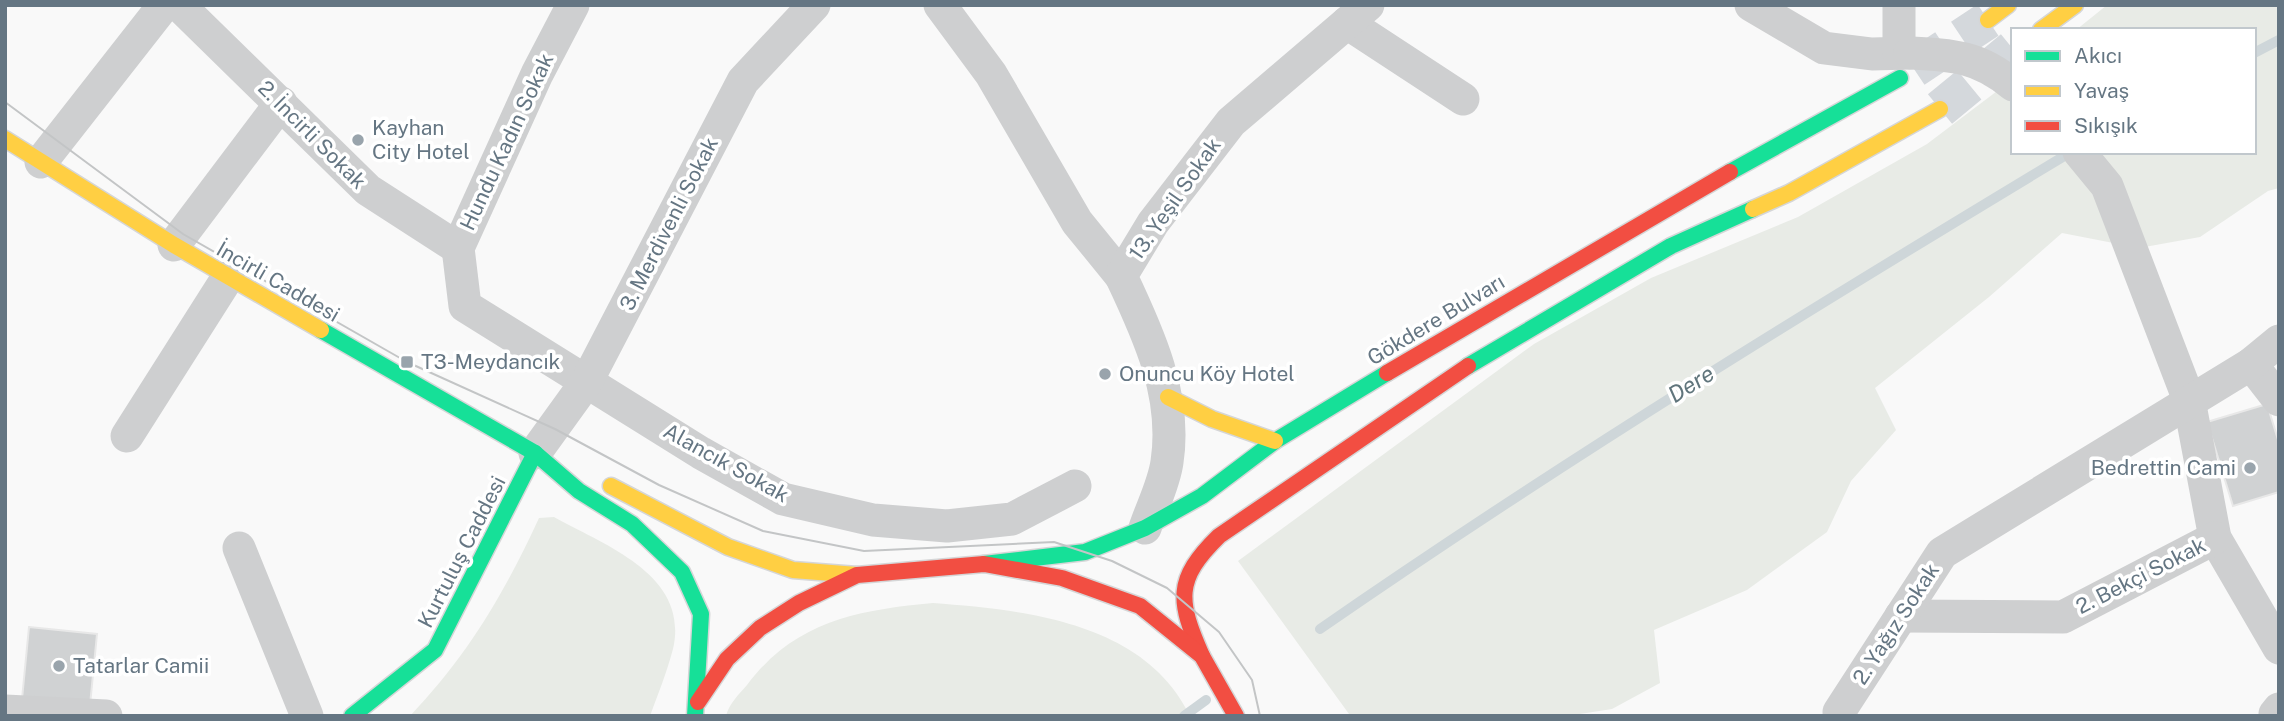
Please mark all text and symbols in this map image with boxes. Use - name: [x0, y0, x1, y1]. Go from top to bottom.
- legend: [2011, 28, 2256, 154]
- text: Akıcı: [2074, 43, 2122, 68]
- street label: Hundu Kadın Sokak: [455, 49, 559, 234]
- street label: 2. İncirli Sokak: [253, 75, 372, 194]
- text: Yavaş: [2074, 78, 2129, 103]
- text: Sıkışık: [2074, 113, 2138, 138]
- place label: Kayhan City Hotel: [372, 115, 470, 164]
- marker: Kayhan City Hotel: [350, 132, 366, 148]
- street label: 3. Merdivenli Sokak: [614, 133, 723, 315]
- street label: 13. Yeşil Sokak: [1123, 133, 1226, 264]
- street label: İncirli Caddesi: [212, 236, 344, 327]
- street label: Gökdere Bulvarı: [1363, 269, 1509, 370]
- place label: T3-Meydancık: [421, 349, 561, 374]
- marker: T3-Meydancık: [399, 354, 415, 370]
- water label: Dere: [1663, 359, 1719, 408]
- place label: Onuncu Köy Hotel: [1119, 361, 1295, 386]
- marker: Onuncu Köy Hotel: [1097, 366, 1113, 382]
- street label: Alancık Sokak: [659, 418, 793, 507]
- place label: Bedrettin Cami: [2091, 455, 2236, 480]
- marker: Bedrettin Cami: [2242, 460, 2258, 476]
- street label: Kurtuluş Caddesi: [413, 472, 511, 632]
- street label: 2. Bekçi Sokak: [2072, 532, 2210, 619]
- street label: 2. Yağız Sokak: [1847, 558, 1944, 689]
- place label: Tatarlar Camii: [73, 653, 209, 678]
- marker: Tatarlar Camii: [51, 658, 67, 674]

